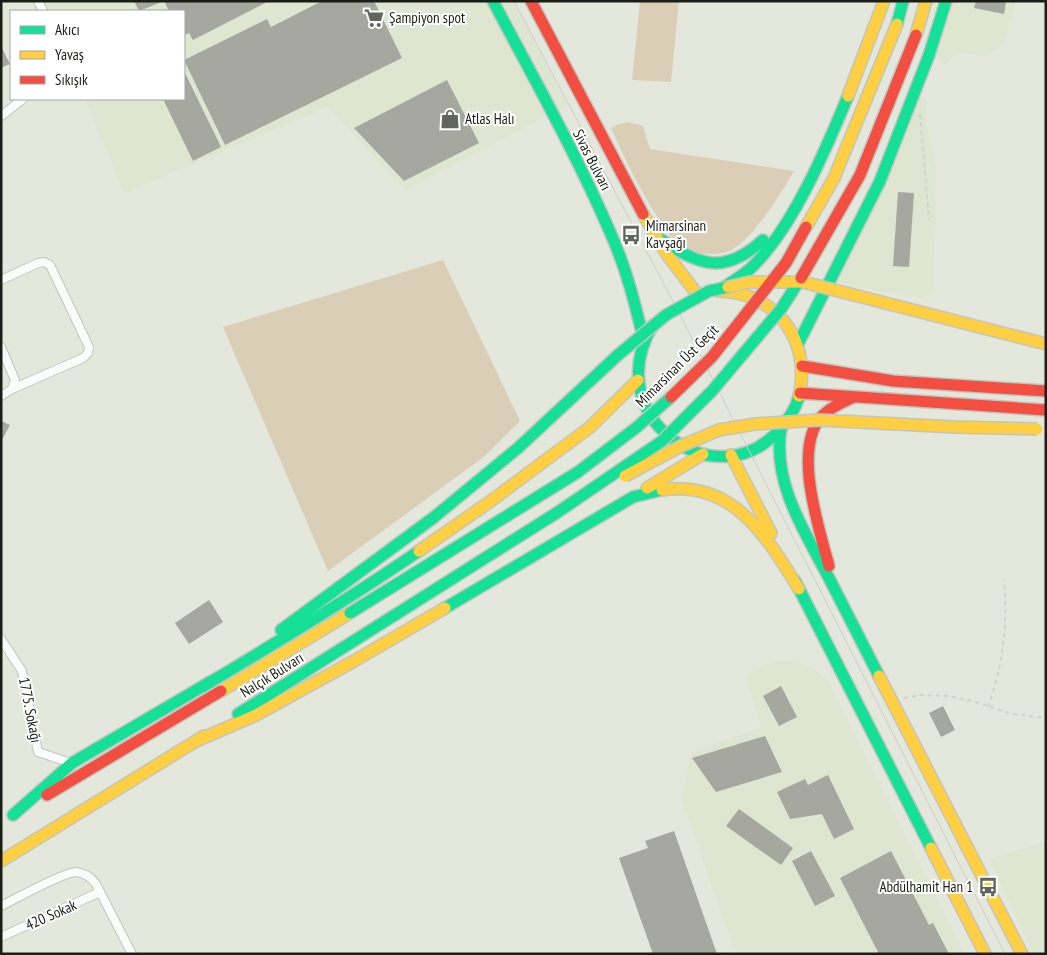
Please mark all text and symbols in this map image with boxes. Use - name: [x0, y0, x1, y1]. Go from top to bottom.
- supermarket icon: Şampiyon spot: [363, 7, 385, 29]
- place label: Şampiyon spot: [389, 8, 465, 27]
- legend: [10, 10, 185, 100]
- text: Akıcı: [55, 20, 80, 39]
- text: Yavaş: [55, 45, 84, 64]
- text: Sıkışık: [55, 70, 88, 89]
- shop icon: Atlas Halı: [439, 108, 461, 130]
- place label: Atlas Halı: [465, 109, 515, 128]
- street label: Sivas Bulvarı: [569, 126, 616, 193]
- place label: Mimarsinan Kavşağı: [646, 216, 706, 252]
- bus stop icon: Mimarsinan Kavşağı: [620, 224, 642, 246]
- street label: Mimarsinan Üst Geçit: [631, 320, 722, 411]
- street label: Nalçık Bulvarı: [237, 648, 307, 701]
- street label: 1775. Sokağı: [15, 676, 46, 744]
- bus stop icon: Abdülhamit Han 1: [977, 876, 999, 898]
- place label: Abdülhamit Han 1: [879, 877, 973, 896]
- street label: 420 Sokak: [22, 895, 79, 934]

